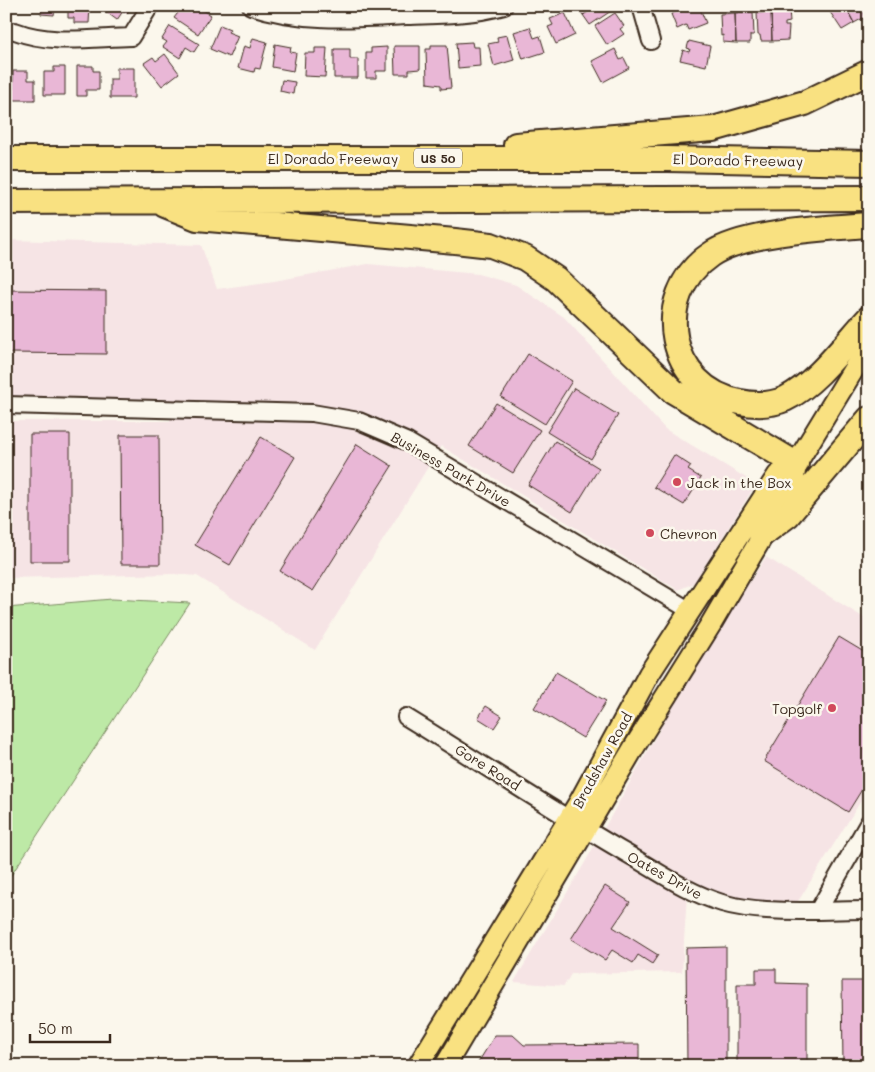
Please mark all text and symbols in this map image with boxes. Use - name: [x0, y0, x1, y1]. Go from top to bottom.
- road number: US 50: [414, 148, 462, 168]
- street label: El Dorado Freeway: [268, 149, 398, 168]
- street label: El Dorado Freeway: [673, 149, 803, 171]
- street label: Business Park Drive: [388, 427, 514, 511]
- place label: Jack in the Box: [687, 473, 791, 492]
- marker: Jack in the Box: [671, 476, 683, 488]
- place label: Chevron: [660, 524, 717, 543]
- marker: Chevron: [644, 527, 656, 539]
- place label: Topgolf: [772, 699, 823, 718]
- marker: Topgolf: [826, 702, 838, 714]
- street label: Bradshaw Road: [568, 709, 636, 811]
- street label: Gore Road: [452, 739, 524, 795]
- street label: Oates Drive: [624, 847, 706, 903]
- scale bar: [30, 1012, 110, 1044]
- text: 50 m: [38, 1018, 73, 1038]

